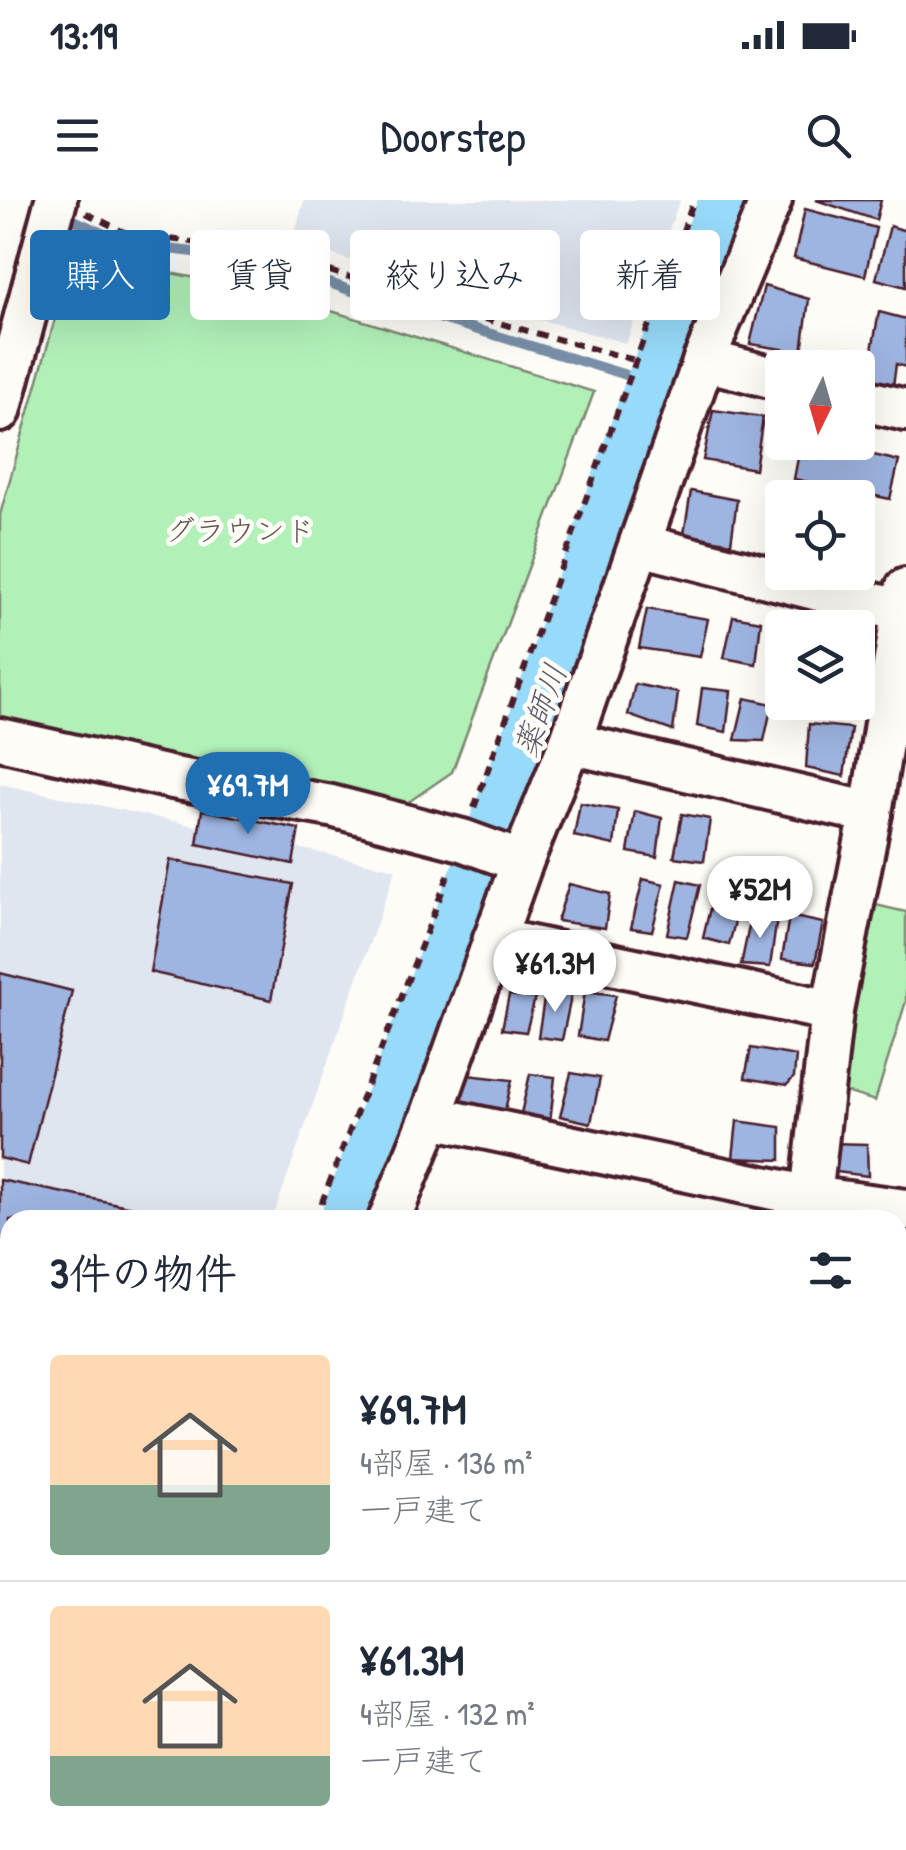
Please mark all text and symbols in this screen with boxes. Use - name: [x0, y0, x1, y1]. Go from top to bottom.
- text: 13:19: [50, 9, 117, 61]
- text: Doorstep: [381, 105, 525, 166]
- icon: menu: [50, 108, 105, 163]
- icon: search: [801, 108, 856, 163]
- chip: 購入: [30, 230, 170, 320]
- chip: 賃貸: [190, 230, 330, 320]
- chip: 絞り込み: [350, 230, 560, 320]
- chip: 新着: [580, 230, 720, 320]
- north arrow: [765, 350, 875, 460]
- map controls: [765, 350, 875, 720]
- button: locate: [765, 480, 875, 590]
- park label: グラウンド: [165, 510, 315, 550]
- button: layers: [765, 610, 875, 720]
- water label: 薬師川: [503, 658, 577, 762]
- pin: ¥69.7M: [167, 752, 329, 837]
- text: ¥69.7M: [207, 763, 289, 806]
- pin: ¥52M: [701, 856, 819, 941]
- text: ¥52M: [729, 867, 791, 910]
- pin: ¥61.3M: [474, 930, 636, 1015]
- text: ¥61.3M: [515, 941, 595, 984]
- icon: filters: [803, 1243, 858, 1298]
- text: 3件の物件: [50, 1244, 237, 1301]
- text: ¥69.7M: [360, 1380, 466, 1437]
- icon: home: [130, 1395, 250, 1515]
- text: 4部屋 · 136 m²: [360, 1441, 532, 1484]
- text: 一戸建て: [360, 1488, 488, 1531]
- text: ¥61.3M: [360, 1631, 464, 1688]
- icon: home: [130, 1646, 250, 1766]
- text: 4部屋 · 132 m²: [360, 1692, 535, 1735]
- text: 一戸建て: [360, 1739, 488, 1782]

